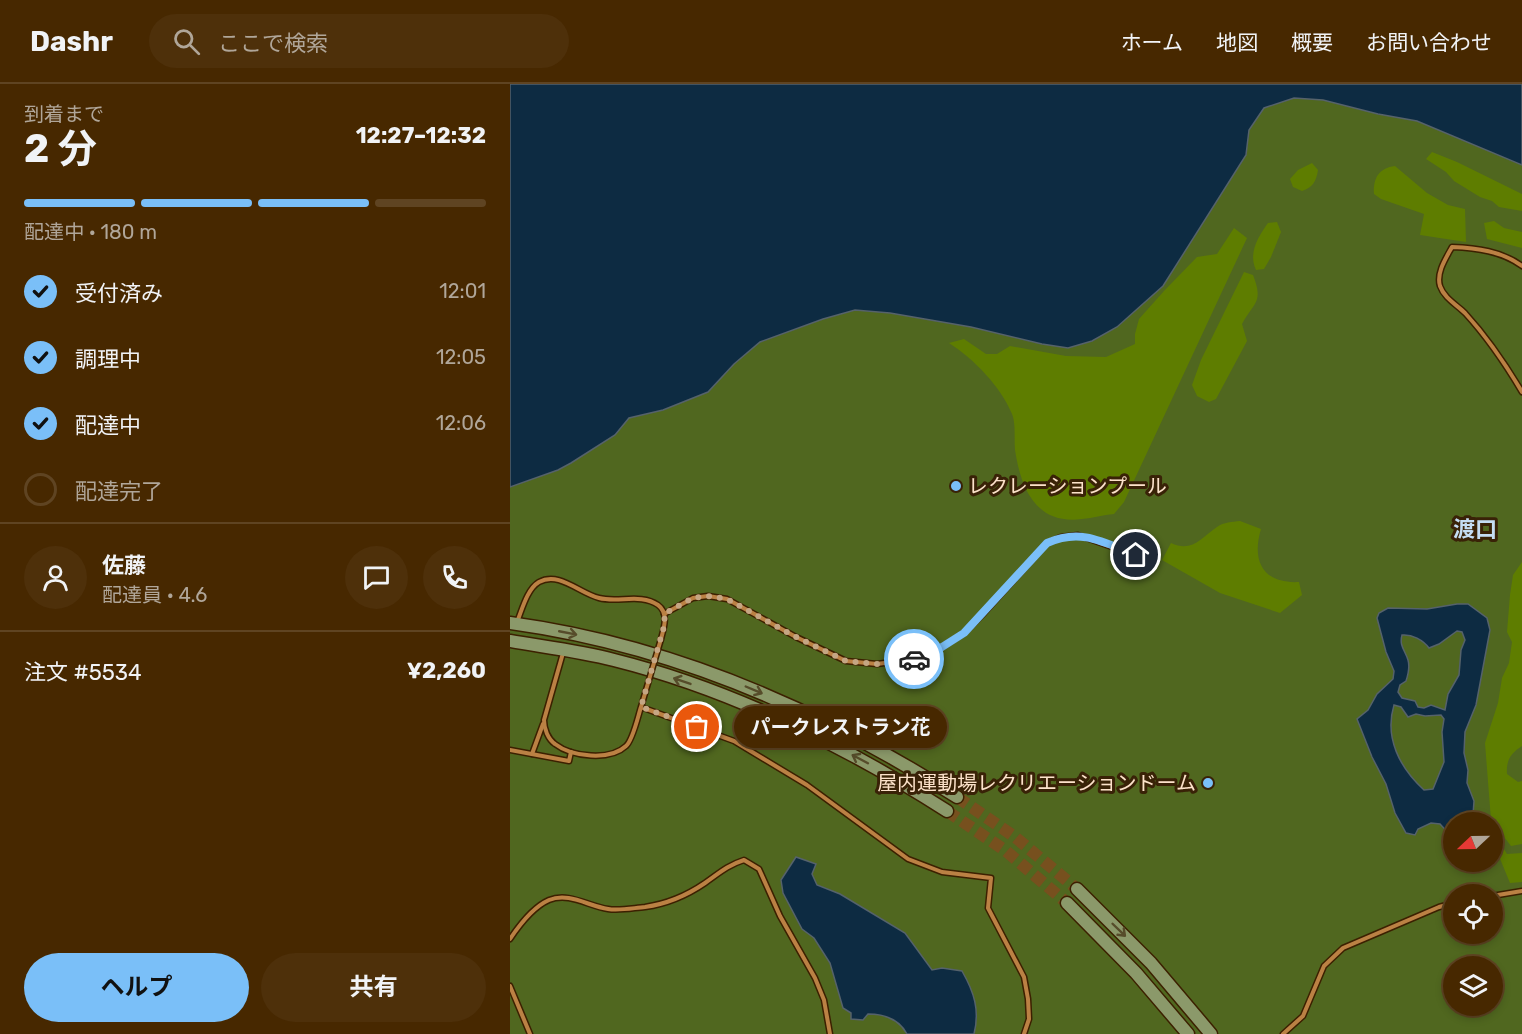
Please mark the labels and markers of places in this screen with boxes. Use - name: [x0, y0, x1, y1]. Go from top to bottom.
- place label: レクレーションプール: [968, 474, 1167, 498]
- marker: レクレーションプール: [949, 479, 963, 493]
- pin: [1110, 529, 1161, 580]
- pin: [671, 701, 722, 752]
- callout: パークレストラン花: [733, 706, 946, 748]
- place label: 屋内運動場レクリエーションドーム: [877, 771, 1196, 795]
- marker: 屋内運動場レクリエーションドーム: [1201, 776, 1215, 790]

